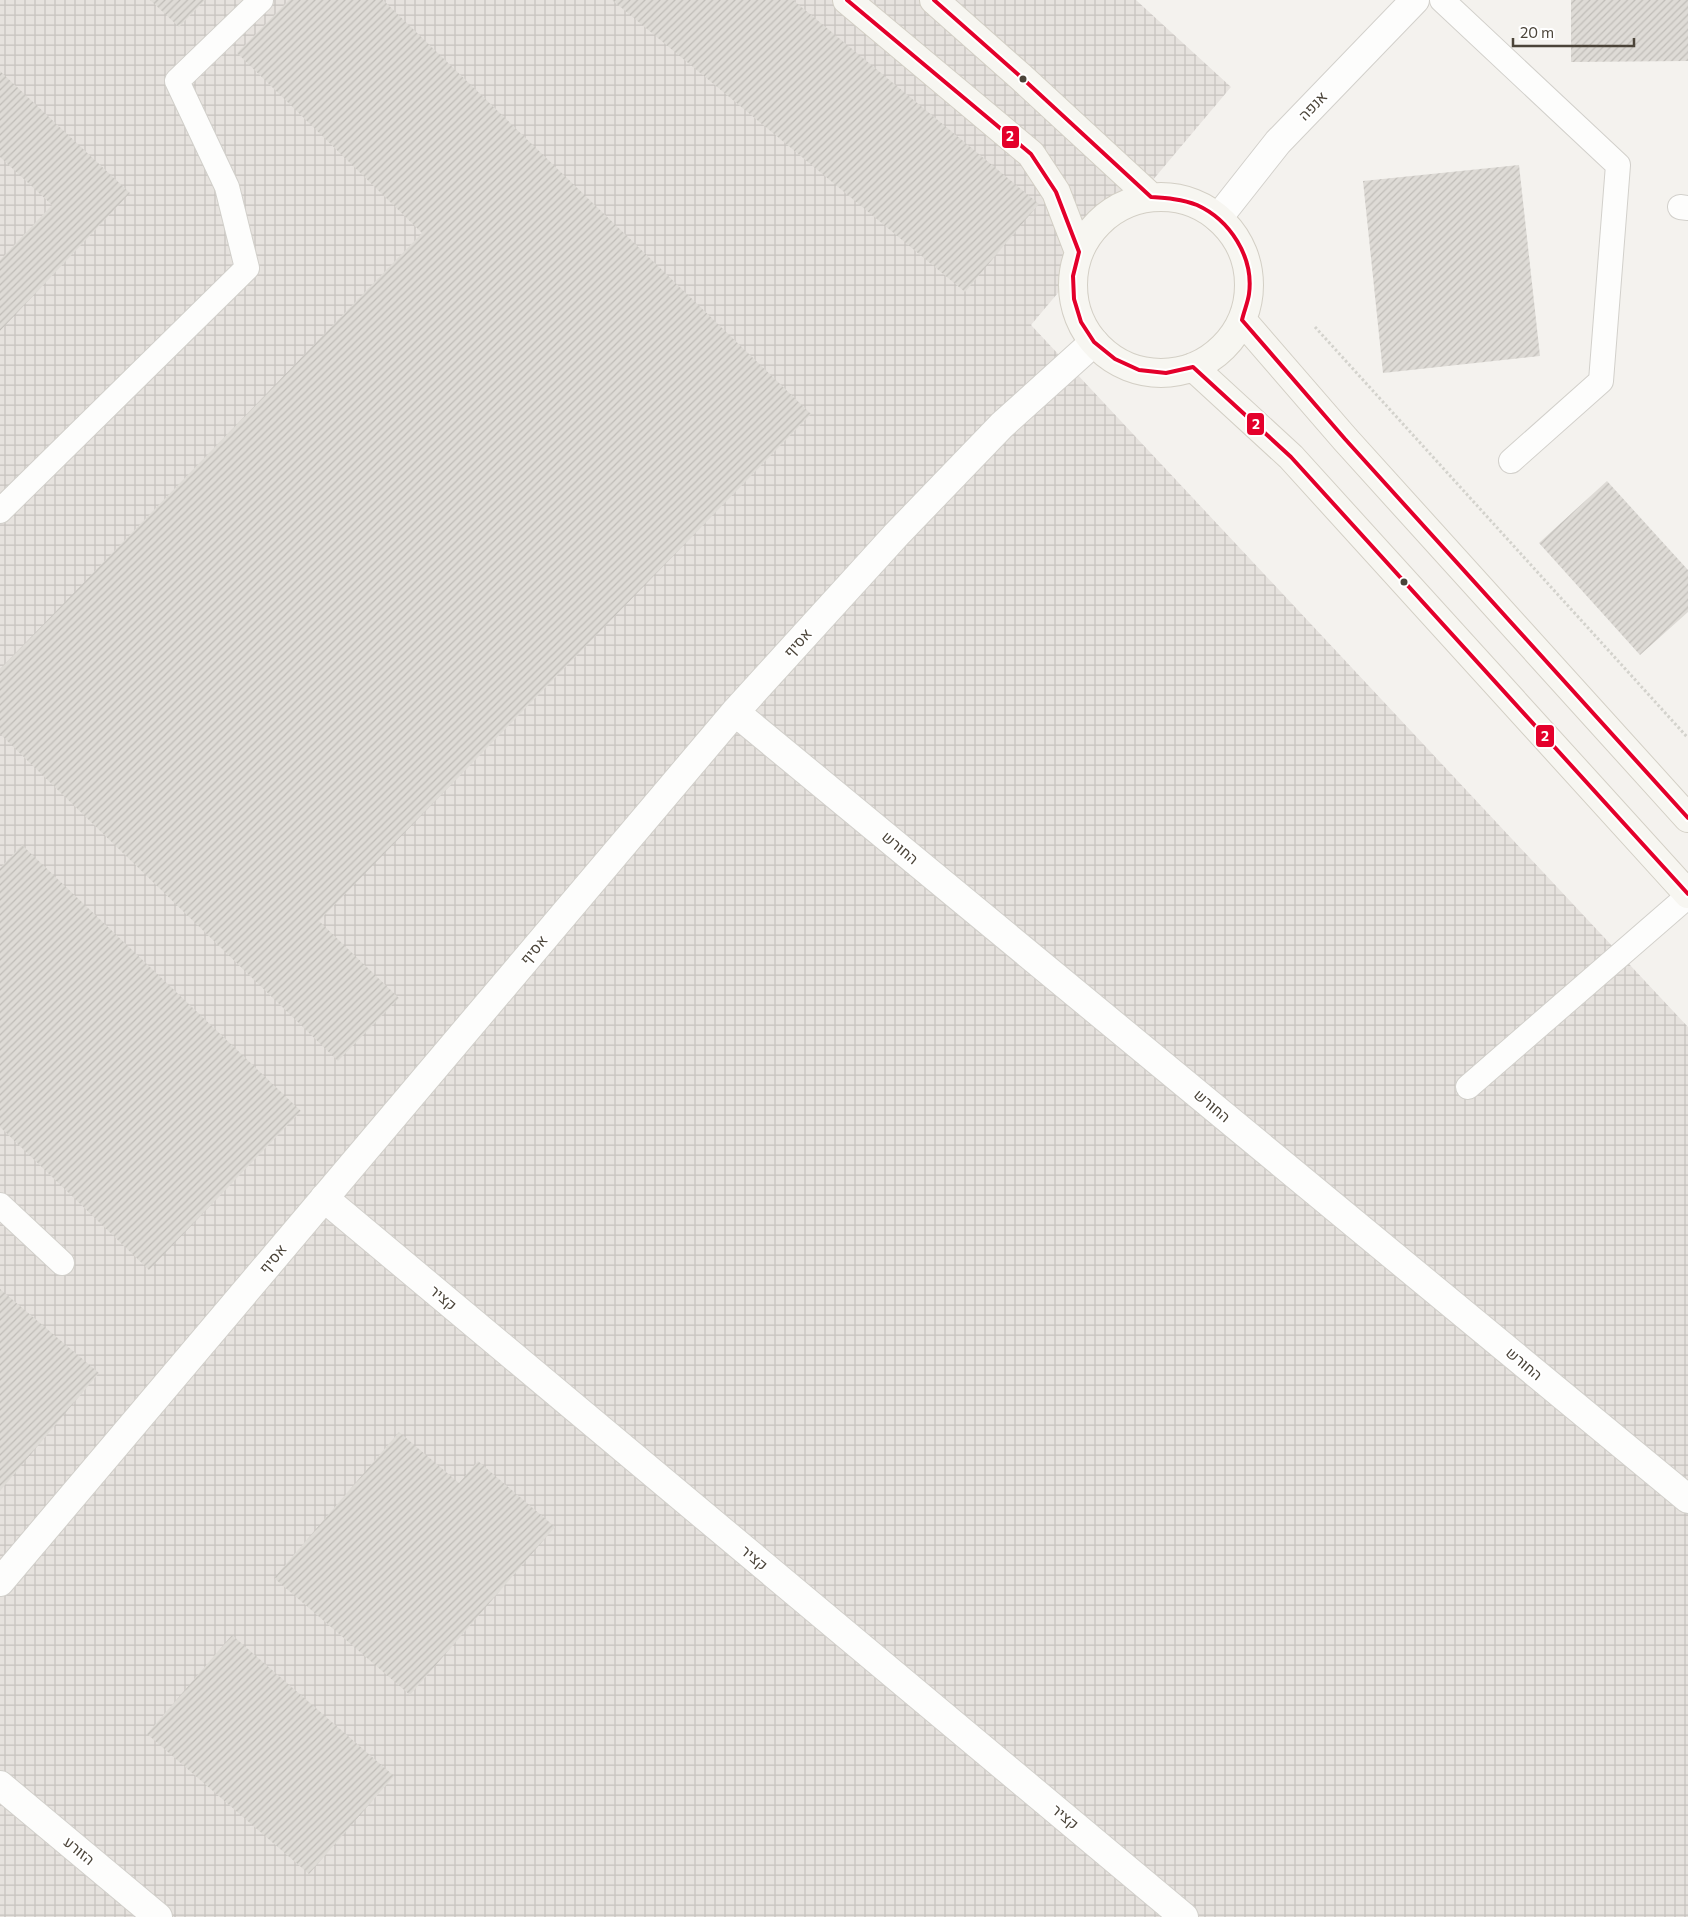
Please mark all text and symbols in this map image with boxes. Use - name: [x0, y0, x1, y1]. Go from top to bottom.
- scale bar: [1513, 15, 1634, 47]
- text: 20 m: [1520, 23, 1554, 41]
- unlabelled marker: [1018, 74, 1028, 84]
- street label: אנפה: [1294, 87, 1330, 124]
- line badge: 2: [1001, 125, 1020, 149]
- text: 2: [1006, 127, 1014, 144]
- line badge: 2: [1246, 412, 1265, 436]
- text: 2: [1252, 415, 1260, 432]
- unlabelled marker: [1399, 577, 1409, 587]
- street label: אסיף: [780, 624, 815, 660]
- line badge: 2: [1535, 724, 1555, 748]
- text: 2: [1541, 727, 1549, 744]
- street label: החורש: [879, 827, 922, 868]
- street label: אסיף: [516, 931, 551, 968]
- street label: החורש: [1191, 1085, 1234, 1126]
- street label: אסיף: [255, 1240, 290, 1277]
- street label: קציר: [427, 1281, 461, 1314]
- street label: החורש: [1503, 1343, 1546, 1384]
- street label: קציר: [738, 1541, 772, 1574]
- street label: קציר: [1049, 1800, 1083, 1833]
- street label: הזורע: [61, 1832, 99, 1868]

